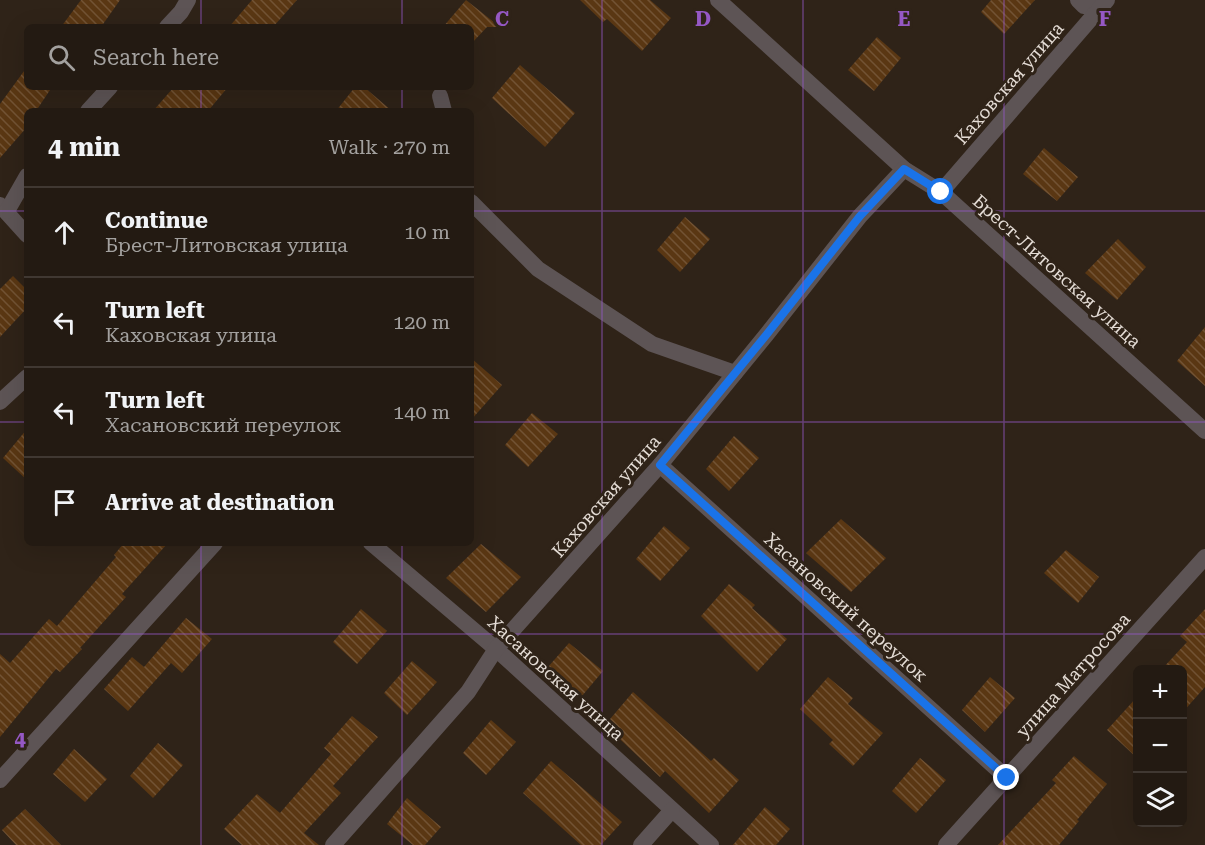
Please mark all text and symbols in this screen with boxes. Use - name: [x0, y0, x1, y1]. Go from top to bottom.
- text: C: [495, 7, 509, 31]
- text: D: [695, 7, 711, 31]
- text: E: [898, 7, 911, 31]
- text: F: [1099, 7, 1111, 31]
- street label: Каховская улица: [950, 18, 1068, 148]
- search box: [24, 24, 474, 90]
- icon: search: [45, 41, 78, 74]
- text: Search here: [93, 45, 219, 70]
- text: 4 min: [48, 132, 120, 162]
- text: Walk · 270 m: [329, 135, 450, 159]
- route start: [927, 178, 953, 204]
- street label: Брест-Литовская улица: [969, 190, 1145, 352]
- text: Continue: [105, 208, 208, 233]
- icon: ahead: [48, 216, 81, 249]
- text: 10 m: [404, 220, 450, 244]
- text: Брест-Литовская улица: [105, 233, 348, 257]
- text: Turn left: [105, 298, 205, 323]
- icon: left: [48, 306, 81, 339]
- text: 120 m: [393, 310, 450, 334]
- text: Каховская улица: [105, 323, 277, 347]
- text: Turn left: [105, 388, 205, 413]
- icon: left: [48, 396, 81, 429]
- text: 140 m: [393, 400, 450, 424]
- text: Хасановский переулок: [105, 413, 341, 437]
- street label: Каховская улица: [547, 431, 665, 561]
- icon: arrive: [48, 486, 81, 519]
- text: Arrive at destination: [105, 490, 334, 515]
- street label: Хасановский переулок: [760, 528, 932, 686]
- street label: улица Матросова: [1012, 608, 1135, 742]
- street label: Хасановская улица: [484, 611, 629, 745]
- map controls: [1133, 665, 1187, 827]
- button: +: [1133, 665, 1187, 719]
- button: −: [1133, 719, 1187, 773]
- text: 4: [14, 727, 26, 751]
- route end: [993, 764, 1019, 790]
- button: layers: [1133, 773, 1187, 827]

